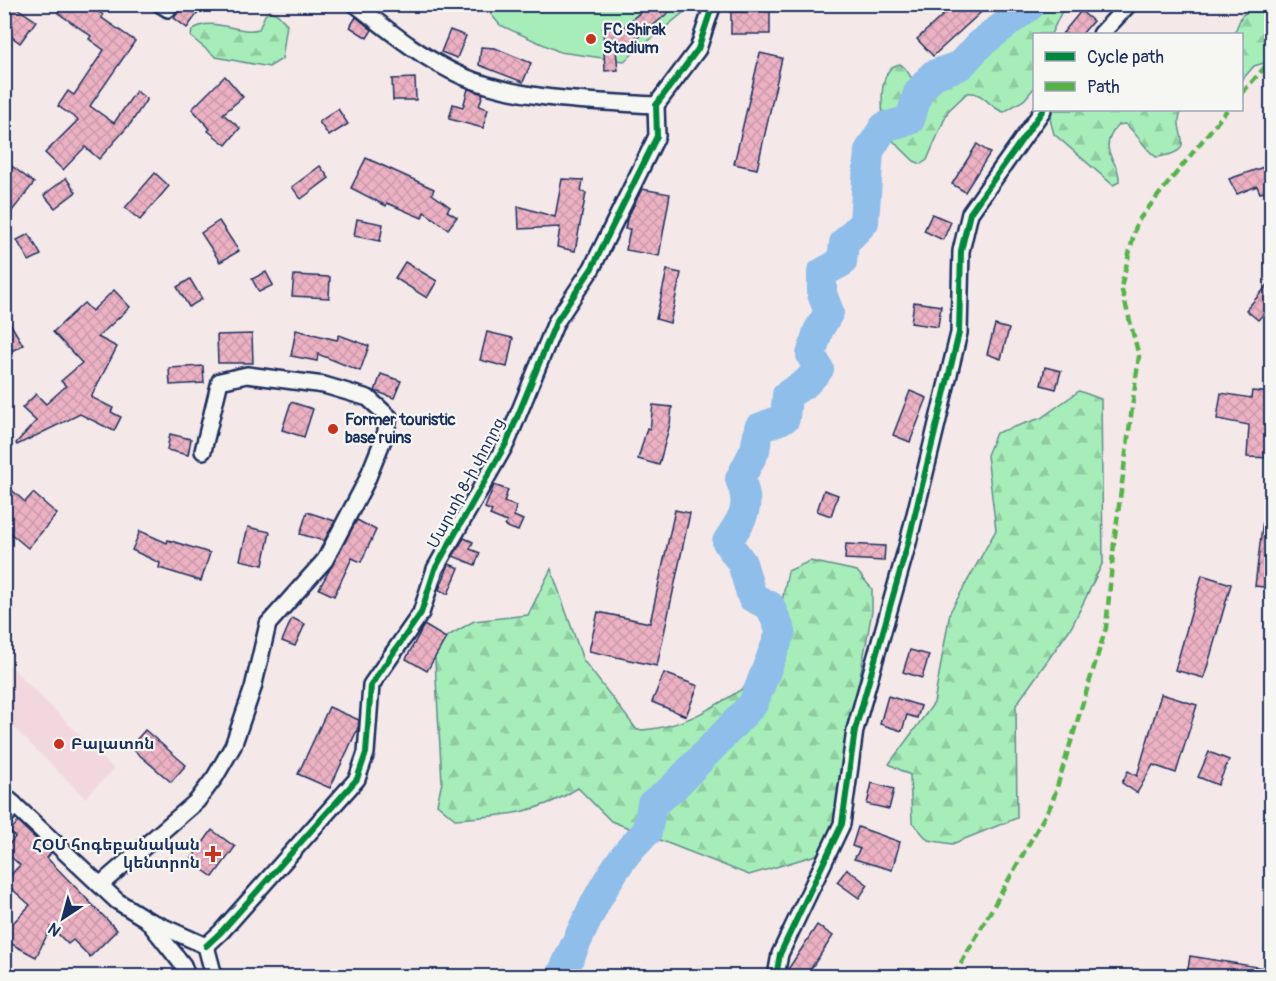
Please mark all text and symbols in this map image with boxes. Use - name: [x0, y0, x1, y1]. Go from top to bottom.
- place label: FC Shirak Stadium: [603, 20, 666, 58]
- marker: FC Shirak Stadium: [584, 32, 598, 46]
- legend: [1033, 33, 1243, 111]
- text: Cycle path: [1087, 46, 1164, 69]
- text: Path: [1087, 76, 1120, 99]
- place label: Former touristic base ruins: [345, 410, 456, 448]
- street label: Մարտի 8-ի փողոց: [423, 414, 509, 552]
- marker: Former touristic base ruins: [326, 422, 340, 436]
- place label: Բալատոն: [71, 734, 154, 754]
- marker: Բալատոն: [52, 737, 66, 751]
- place label: ՀՕՄ հոգեբանական կենտրոն: [32, 835, 200, 873]
- marker: ՀՕՄ հոգեբանական կենտրոն: [204, 845, 222, 863]
- north arrow: [33, 888, 93, 948]
- text: N: [44, 918, 65, 941]

